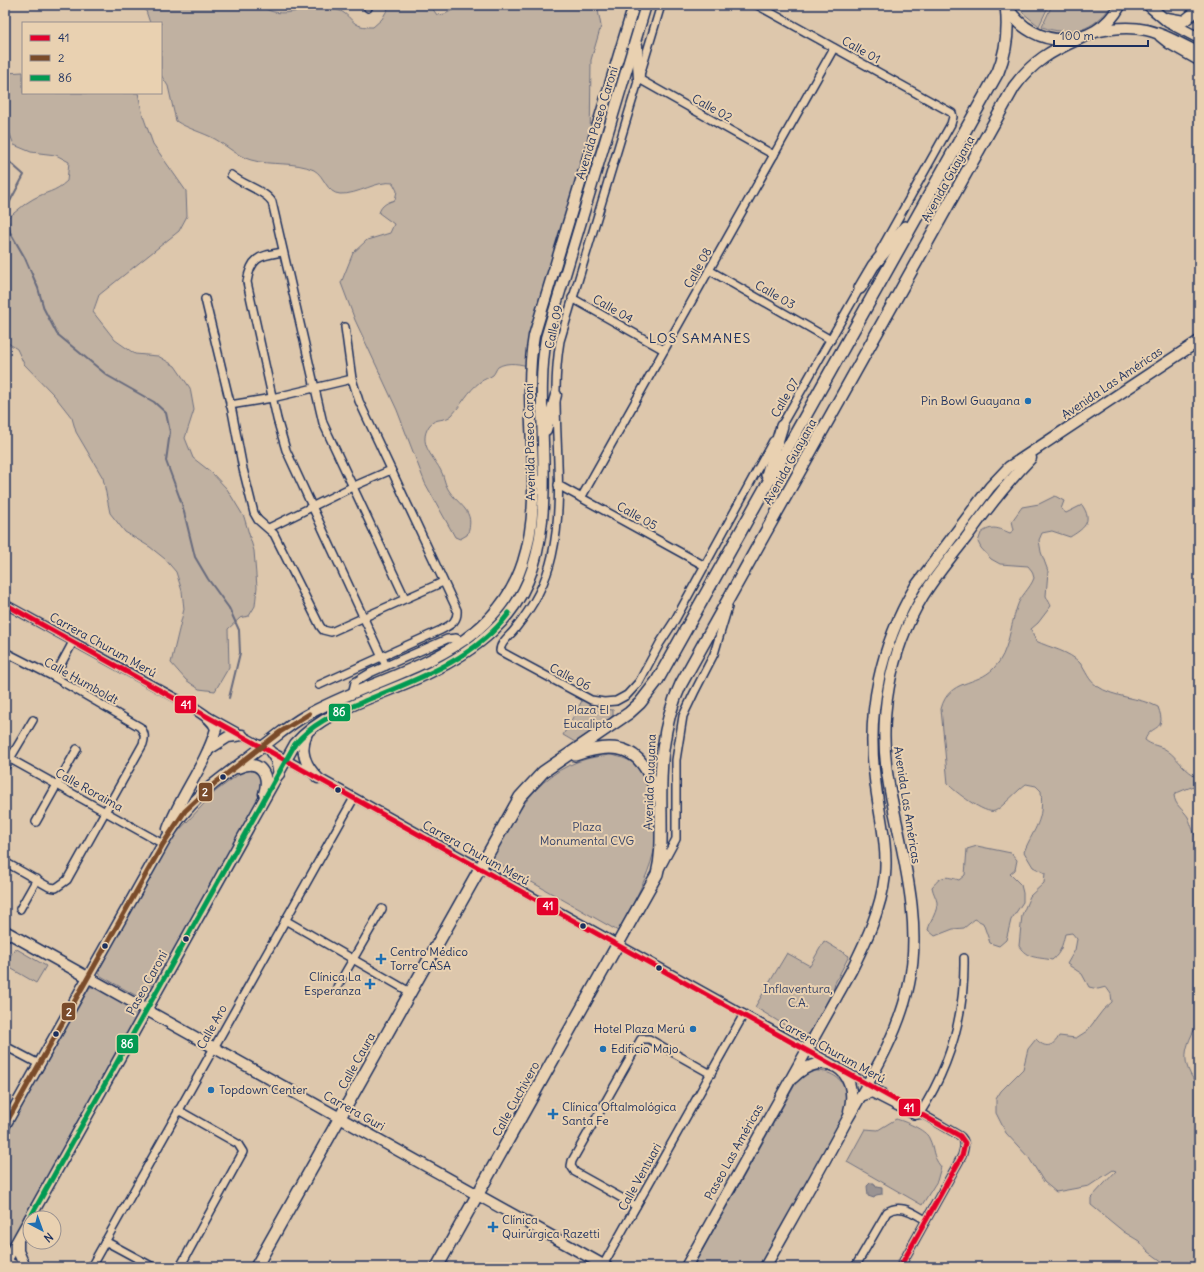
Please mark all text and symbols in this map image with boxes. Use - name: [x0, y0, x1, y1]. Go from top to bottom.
- legend: [22, 22, 162, 94]
- scale bar: [1054, 22, 1148, 48]
- text: 100 m: [1060, 28, 1094, 43]
- text: 41: [58, 30, 70, 45]
- street label: Calle 01: [839, 33, 883, 66]
- text: 2: [58, 50, 65, 65]
- street label: Avenida Paseo Caroní: [572, 64, 621, 181]
- text: 86: [58, 70, 72, 85]
- street label: Calle 02: [689, 90, 735, 125]
- street label: Avenida Guayana: [918, 133, 978, 224]
- street label: Calle 08: [680, 245, 715, 291]
- street label: Calle 03: [752, 277, 798, 312]
- street label: Calle 04: [590, 291, 636, 326]
- street label: Calle 09: [541, 304, 566, 350]
- district label: LOS SAMANES: [649, 329, 751, 347]
- street label: Avenida Las Américas: [1058, 343, 1165, 422]
- street label: Calle 07: [767, 375, 802, 420]
- street label: Avenida Paseo Caroní: [521, 383, 538, 501]
- place label: Pin Bowl Guayana: [921, 393, 1020, 408]
- marker: Pin Bowl Guayana: [1023, 396, 1033, 406]
- street label: Avenida Guayana: [760, 416, 820, 507]
- street label: Calle 05: [614, 498, 660, 533]
- street label: Carrera Churum Merú: [47, 609, 159, 680]
- street label: Calle Humboldt: [41, 654, 121, 707]
- street label: Calle 06: [547, 660, 593, 693]
- line badge: 41: [174, 695, 197, 714]
- text: 41: [181, 698, 191, 712]
- park label: Plaza El Eucalipto: [563, 702, 613, 731]
- line badge: 86: [328, 703, 351, 722]
- text: 86: [333, 705, 345, 719]
- street label: Avenida Guayana: [640, 734, 659, 830]
- street label: Avenida Las Américas: [891, 745, 924, 865]
- street label: Calle Roraima: [53, 765, 126, 814]
- unlabelled marker: [218, 772, 228, 782]
- line badge: 2: [198, 782, 213, 802]
- text: 2: [202, 785, 208, 799]
- unlabelled marker: [333, 785, 343, 795]
- street label: Carrera Churum Merú: [420, 817, 532, 888]
- park label: Plaza Monumental CVG: [540, 819, 635, 848]
- line badge: 41: [536, 897, 559, 916]
- text: 41: [543, 899, 553, 913]
- unlabelled marker: [578, 921, 588, 931]
- unlabelled marker: [181, 934, 191, 944]
- unlabelled marker: [100, 941, 110, 951]
- place label: Centro Médico Torre CASA: [390, 944, 468, 973]
- street label: Paseo Caroní: [123, 948, 171, 1017]
- marker: Centro Médico Torre CASA: [375, 953, 387, 965]
- unlabelled marker: [654, 963, 664, 973]
- place label: Clínica La Esperanza: [304, 969, 361, 998]
- marker: Clínica La Esperanza: [364, 978, 376, 990]
- park label: Inflaventura, C.A.: [763, 981, 833, 1010]
- line badge: 2: [61, 1002, 76, 1021]
- street label: Calle Aro: [193, 1002, 230, 1052]
- text: 2: [66, 1005, 72, 1019]
- street label: Carrera Churum Merú: [776, 1015, 888, 1086]
- place label: Hotel Plaza Merú: [594, 1021, 685, 1036]
- marker: Hotel Plaza Merú: [688, 1024, 698, 1034]
- unlabelled marker: [51, 1029, 61, 1039]
- street label: Calle Caura: [335, 1030, 378, 1092]
- line badge: 86: [116, 1034, 139, 1054]
- text: 86: [121, 1037, 133, 1051]
- place label: Edificio Majo: [611, 1041, 679, 1056]
- marker: Edificio Majo: [598, 1044, 608, 1054]
- street label: Calle Cuchivero: [489, 1058, 542, 1139]
- place label: Topdown Center: [219, 1082, 307, 1097]
- marker: Topdown Center: [206, 1085, 216, 1095]
- street label: Carrera Guri: [321, 1087, 388, 1134]
- line badge: 41: [898, 1098, 921, 1117]
- place label: Clínica Oftalmológica Santa Fe: [562, 1099, 677, 1128]
- street label: Paseo Las Américas: [701, 1101, 766, 1202]
- text: 41: [904, 1101, 914, 1115]
- marker: Clínica Oftalmológica Santa Fe: [547, 1108, 559, 1120]
- street label: Calle Ventuari: [615, 1140, 664, 1213]
- north arrow: [22, 1210, 62, 1250]
- place label: Clínica Quirúrgica Razetti: [502, 1212, 600, 1241]
- marker: Clínica Quirúrgica Razetti: [487, 1221, 499, 1233]
- text: N: [41, 1230, 56, 1245]

